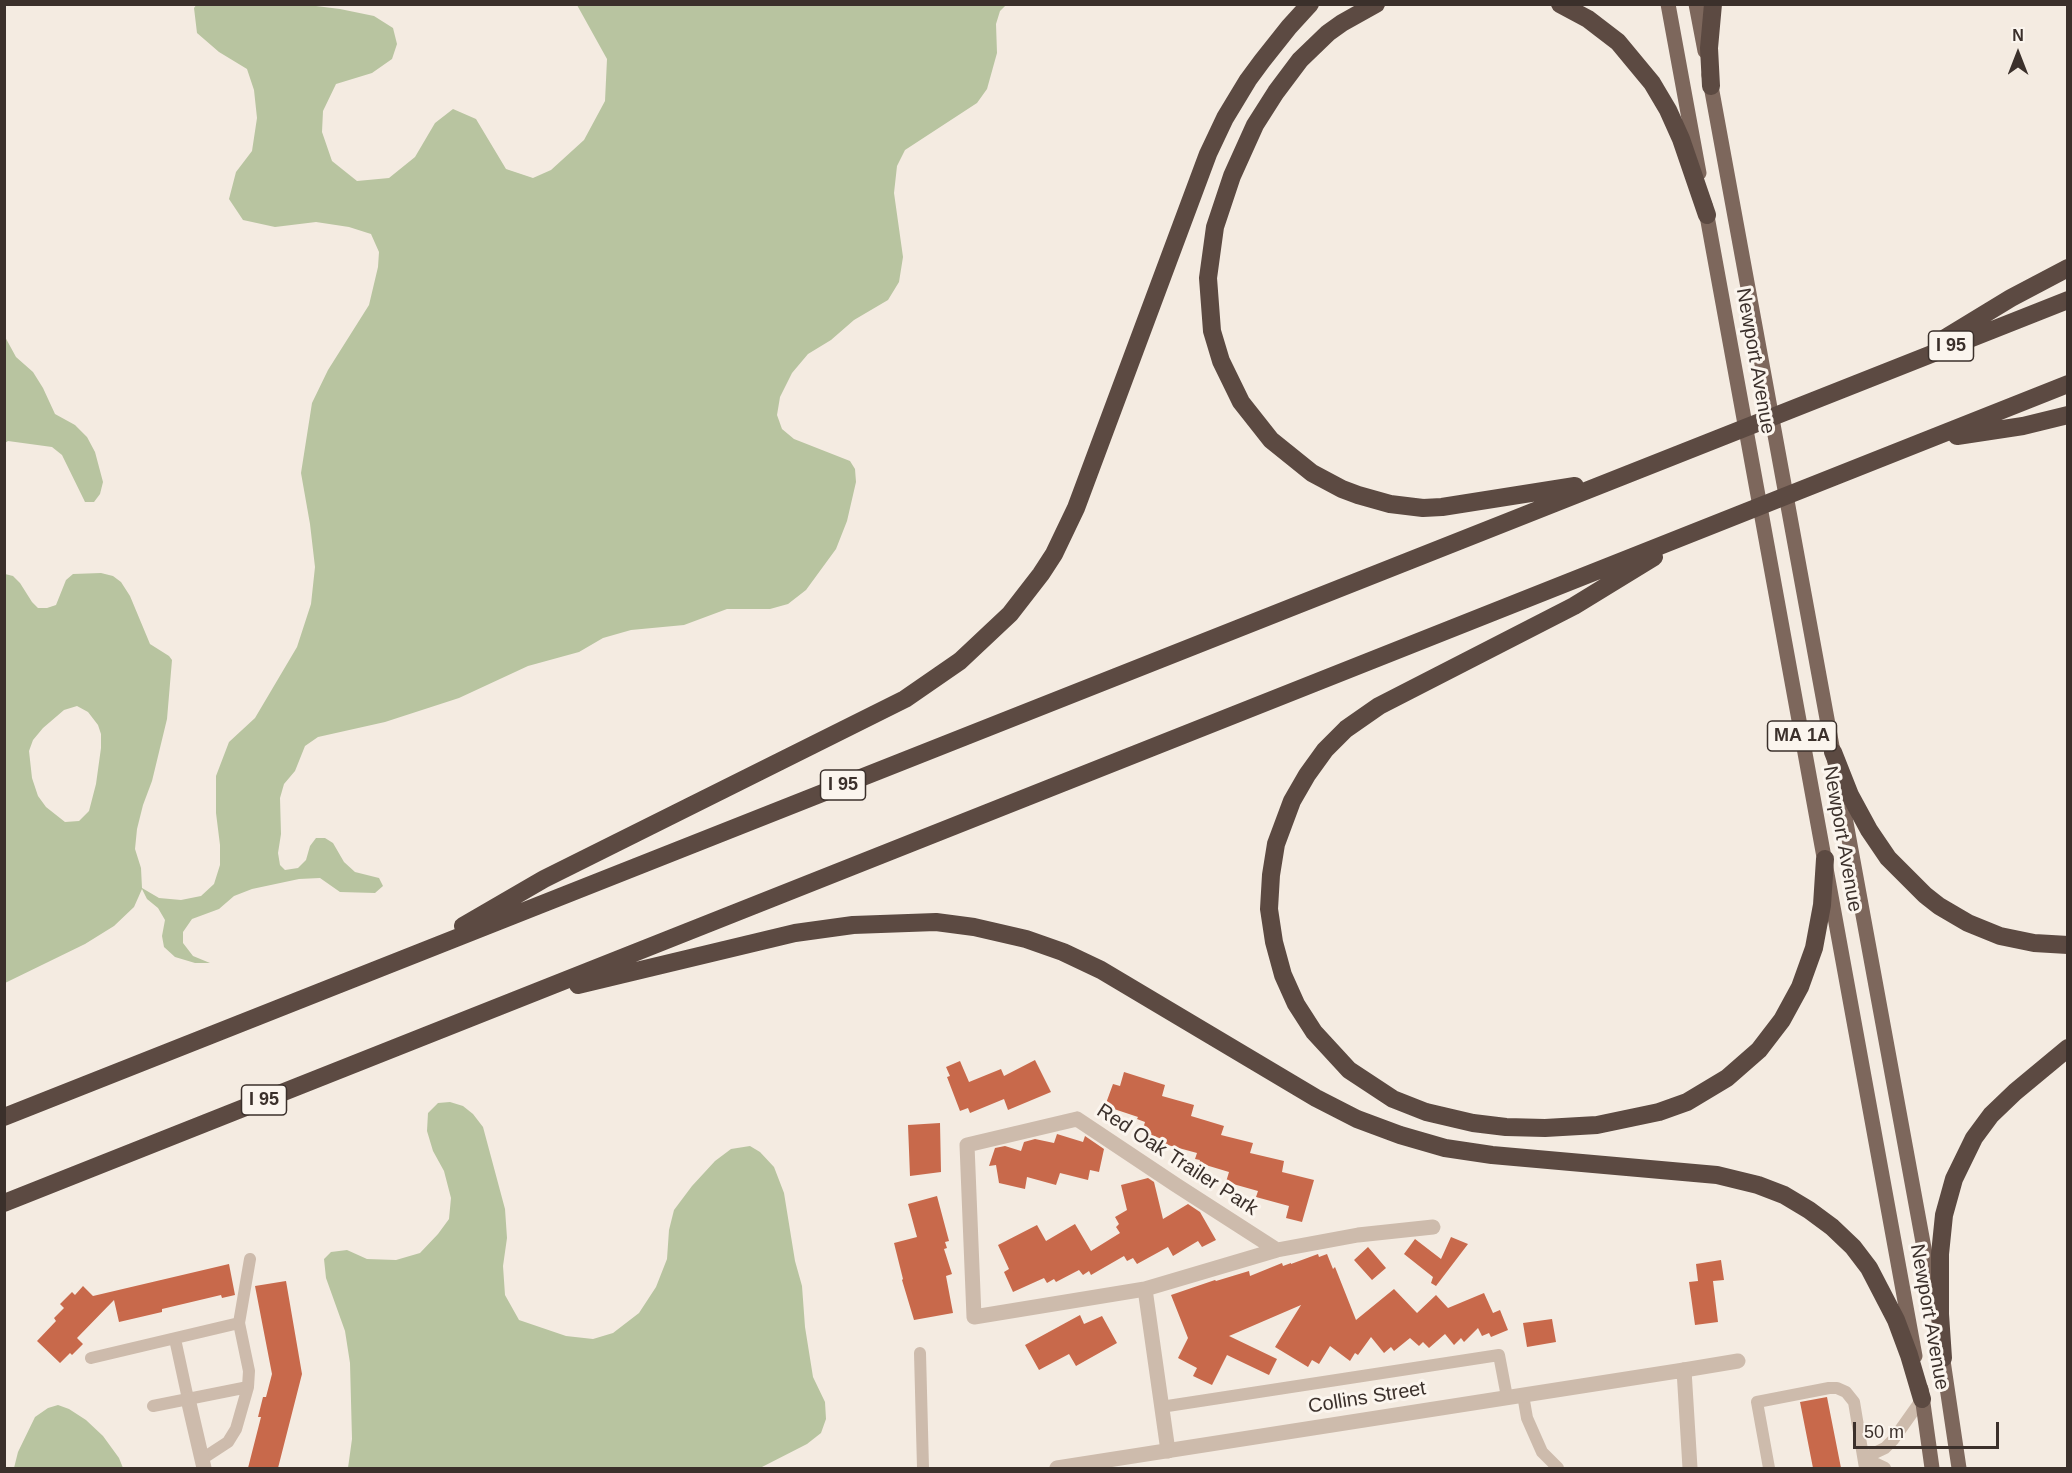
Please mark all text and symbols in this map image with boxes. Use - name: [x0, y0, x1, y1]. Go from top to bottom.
- north arrow: [1988, 24, 2048, 84]
- text: N: [2012, 27, 2024, 44]
- street label: Newport Avenue: [1730, 286, 1780, 436]
- road number: I 95: [1928, 331, 1974, 361]
- road number: MA 1A: [1768, 721, 1836, 751]
- street label: Newport Avenue: [1817, 764, 1867, 914]
- road number: I 95: [820, 770, 866, 800]
- road number: I 95: [242, 1085, 286, 1115]
- street label: Red Oak Trailer Park: [1092, 1099, 1262, 1221]
- street label: Newport Avenue: [1904, 1242, 1954, 1392]
- street label: Collins Street: [1306, 1377, 1428, 1419]
- scale bar: [1856, 1410, 2002, 1448]
- text: 50 m: [1864, 1422, 1904, 1442]

